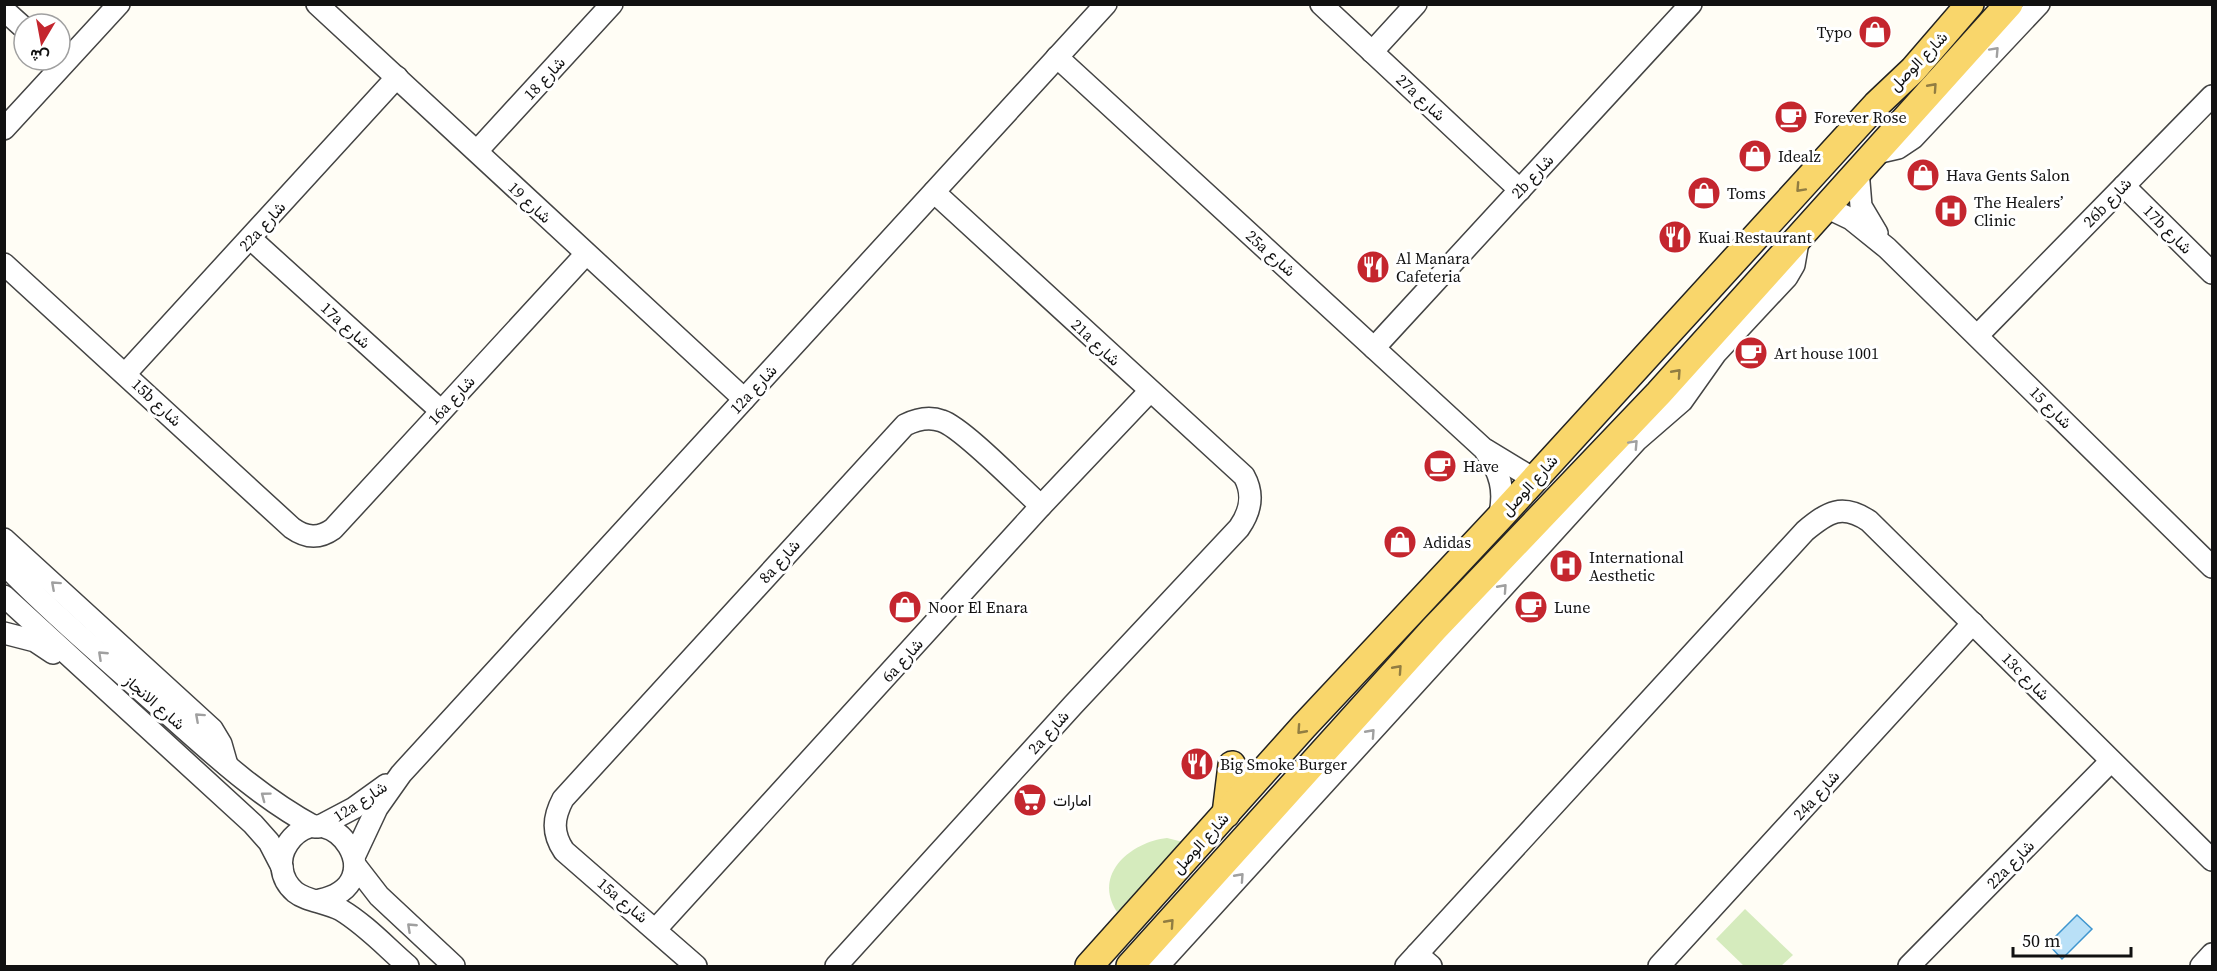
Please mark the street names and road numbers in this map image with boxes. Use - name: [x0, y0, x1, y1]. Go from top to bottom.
- street label: شارع الوصل: [1884, 26, 1953, 96]
- street label: شارع 18: [518, 52, 570, 105]
- street label: 27a شارع: [1391, 68, 1450, 126]
- street label: 2b شارع: [1506, 149, 1559, 204]
- street label: 26b شارع: [2078, 172, 2137, 232]
- street label: شارع 19: [503, 176, 556, 228]
- street label: 22a شارع: [234, 196, 291, 256]
- street label: 17b شارع: [2138, 200, 2197, 259]
- street label: 25a شارع: [1241, 225, 1301, 282]
- street label: 17a شارع: [316, 297, 376, 354]
- street label: 21a شارع: [1066, 313, 1125, 371]
- street label: 12a شارع: [724, 360, 782, 419]
- street label: 16a شارع: [422, 371, 480, 430]
- street label: 15b شارع: [126, 373, 187, 432]
- street label: شارع 15: [2024, 381, 2077, 434]
- street label: شارع الوصل: [1496, 450, 1563, 521]
- street label: 8a شارع: [753, 534, 805, 588]
- street label: 6a شارع: [876, 633, 928, 687]
- street label: 13c شارع: [1996, 647, 2055, 706]
- street label: شارع الانجاز: [119, 669, 190, 735]
- street label: 2a شارع: [1022, 705, 1074, 759]
- street label: 24a شارع: [1788, 765, 1845, 825]
- street label: 12a شارع: [329, 775, 392, 827]
- street label: شارع الوصل: [1167, 808, 1234, 879]
- street label: 22a شارع: [1981, 835, 2039, 894]
- street label: 15a شارع: [592, 872, 653, 928]

